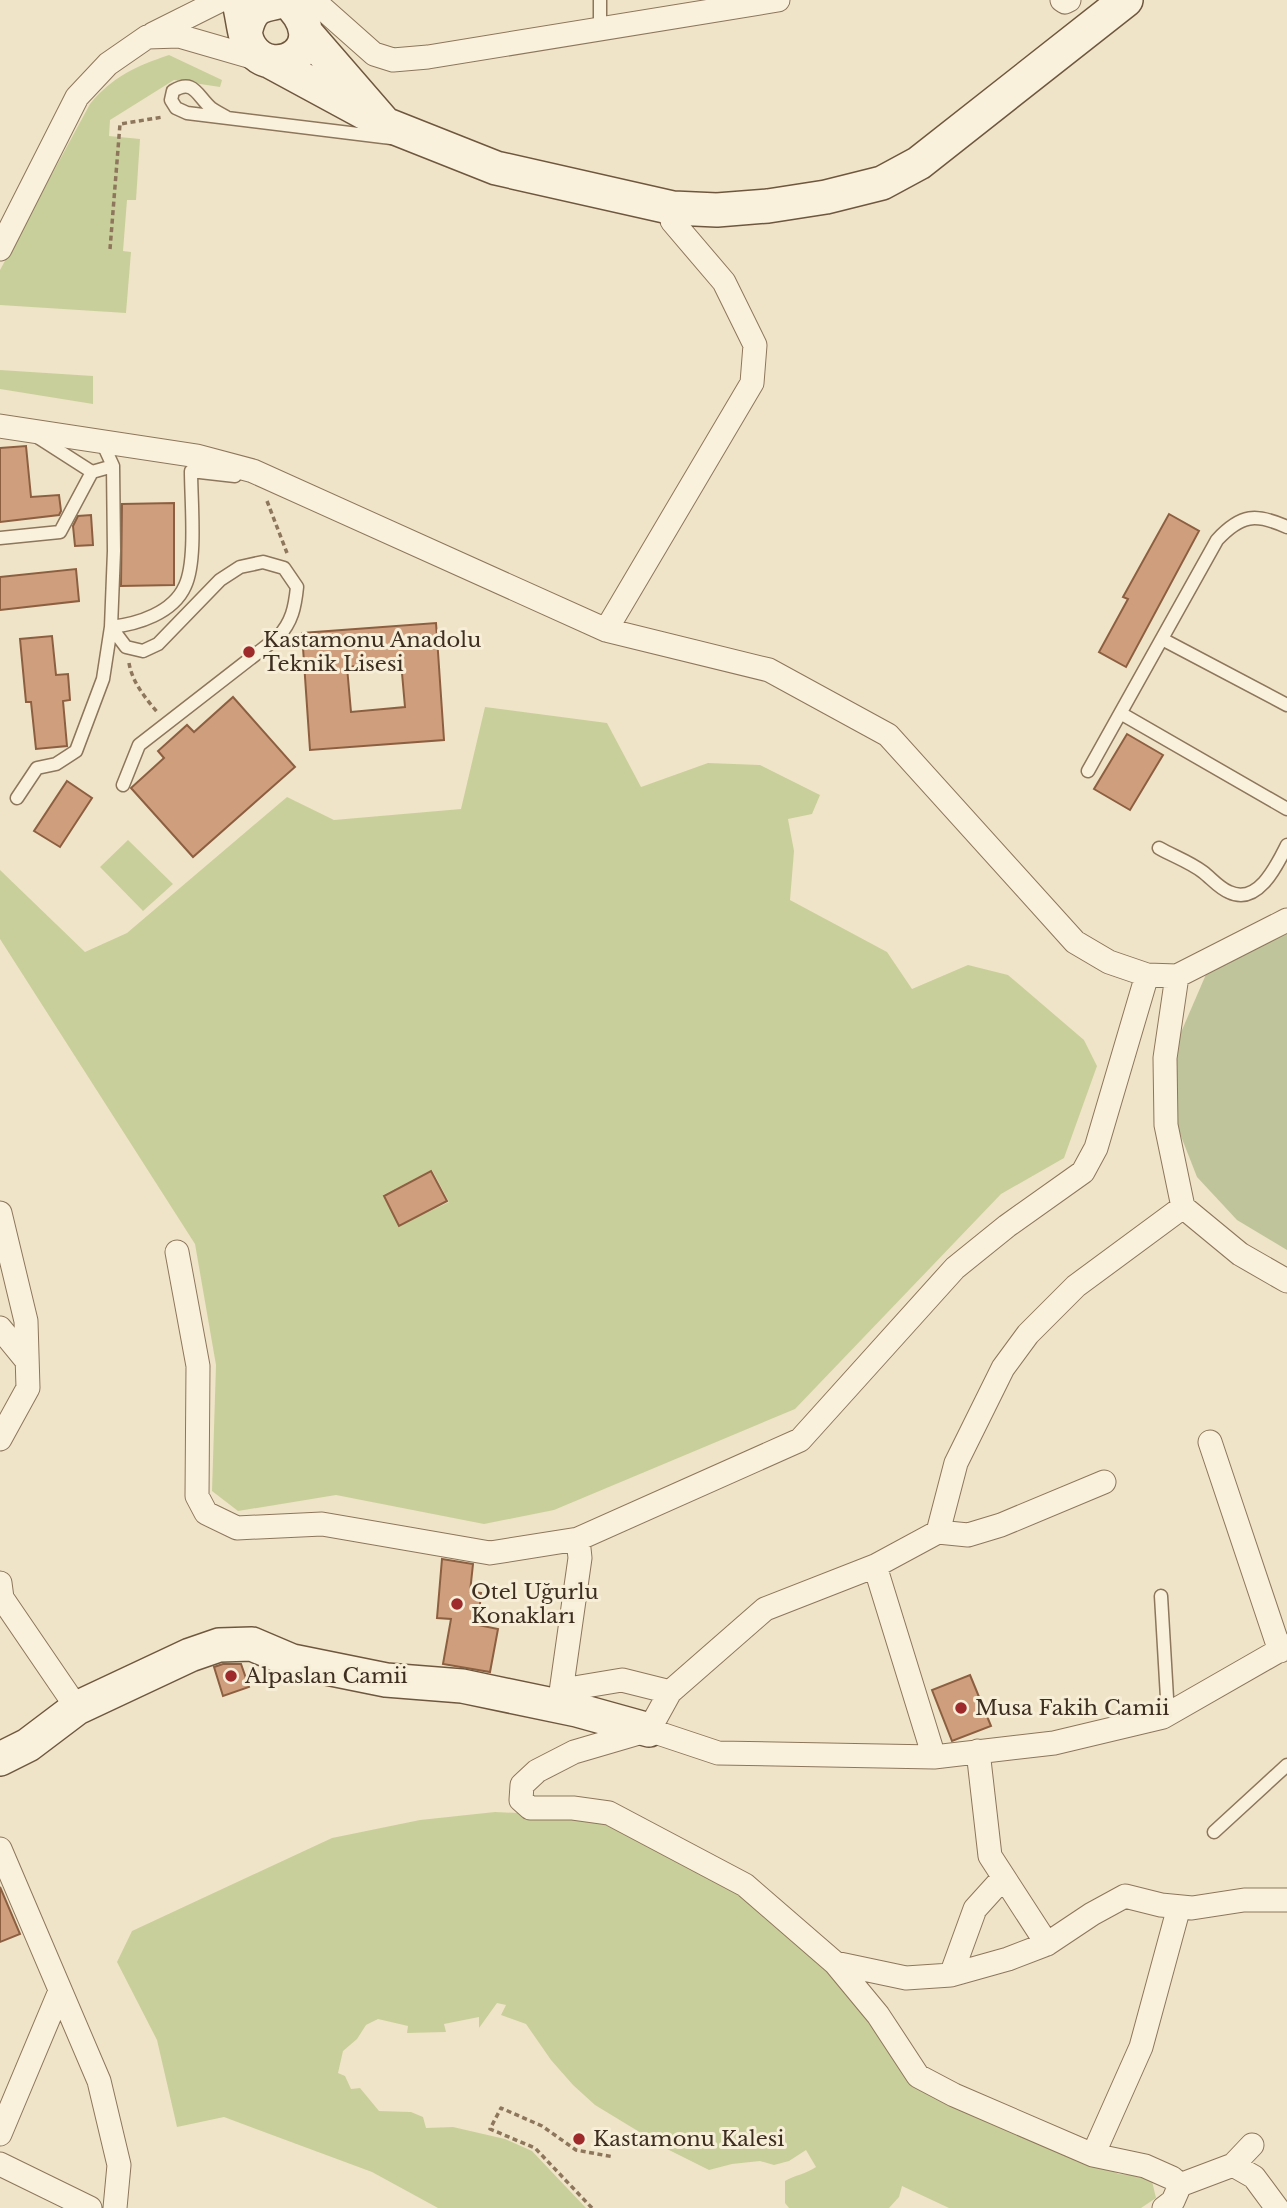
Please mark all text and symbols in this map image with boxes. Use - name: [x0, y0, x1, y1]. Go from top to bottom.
- place label: Kastamonu Anadolu Teknik Lisesi: [263, 627, 481, 677]
- marker: Kastamonu Anadolu Teknik Lisesi: [241, 644, 257, 660]
- place label: Otel Uğurlu Konakları: [471, 1579, 599, 1629]
- marker: Otel Uğurlu Konakları: [449, 1596, 465, 1612]
- place label: Alpaslan Camii: [244, 1663, 408, 1689]
- marker: Alpaslan Camii: [223, 1668, 239, 1684]
- place label: Musa Fakih Camii: [975, 1695, 1169, 1721]
- marker: Musa Fakih Camii: [953, 1700, 969, 1716]
- place label: Kastamonu Kalesi: [593, 2126, 784, 2152]
- marker: Kastamonu Kalesi: [571, 2131, 587, 2147]

